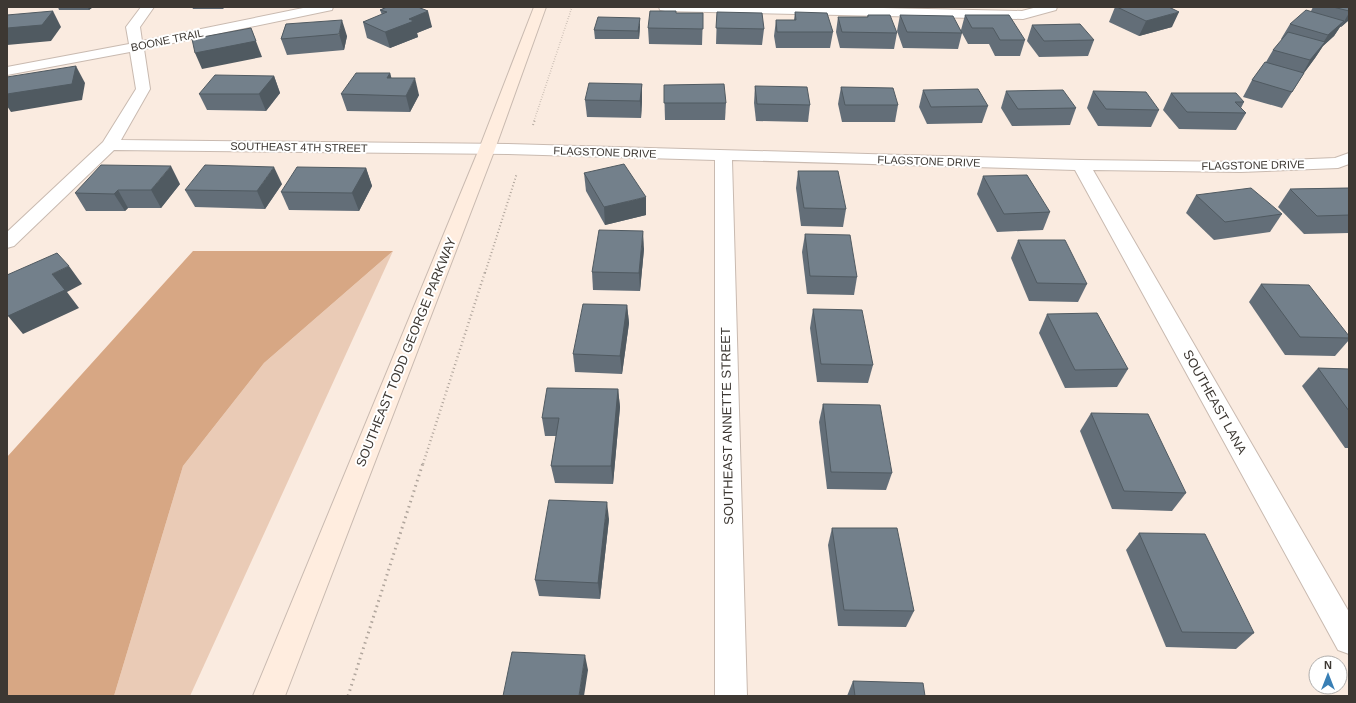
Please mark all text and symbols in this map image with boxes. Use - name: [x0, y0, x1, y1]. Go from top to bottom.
- street label: BOONE TRAIL: [130, 26, 204, 54]
- street label: SOUTHEAST 4TH STREET: [230, 140, 368, 154]
- street label: FLAGSTONE DRIVE: [553, 144, 657, 160]
- street label: FLAGSTONE DRIVE: [877, 153, 981, 169]
- street label: FLAGSTONE DRIVE: [1201, 158, 1305, 172]
- street label: SOUTHEAST TODD GEORGE PARKWAY: [353, 235, 459, 469]
- street label: SOUTHEAST ANNETTE STREET: [718, 327, 736, 525]
- street label: SOUTHEAST LANA: [1180, 347, 1250, 457]
- north arrow: [1308, 655, 1348, 695]
- text: N: [1324, 659, 1332, 671]

